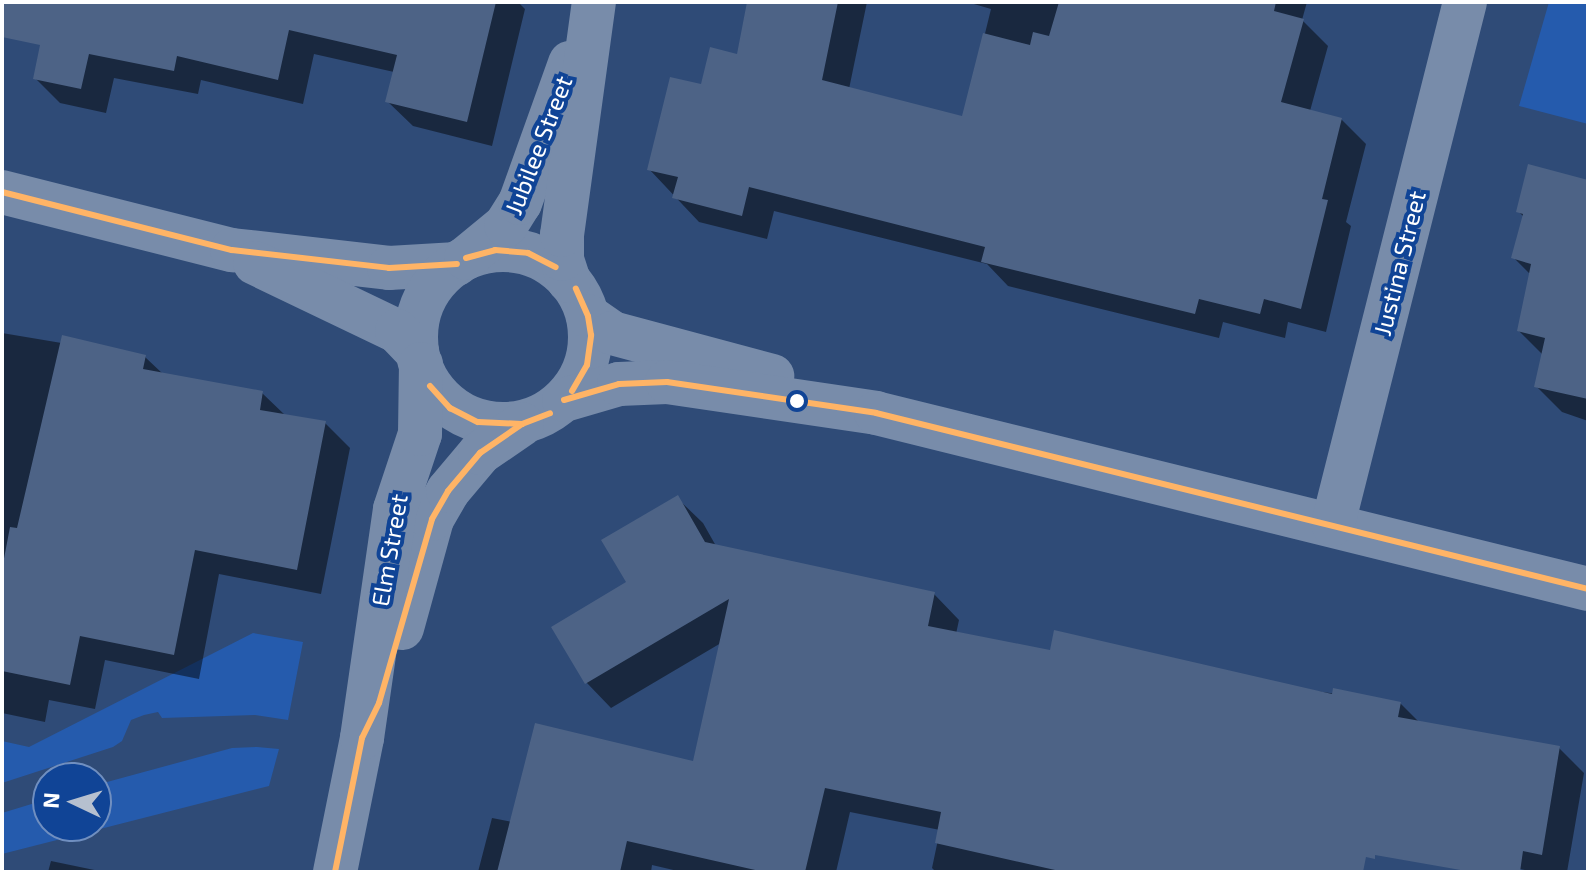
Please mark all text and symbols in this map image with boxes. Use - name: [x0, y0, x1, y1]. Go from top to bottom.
- street label: Jubilee Street: [498, 71, 578, 219]
- street label: Justina Street: [1367, 188, 1431, 338]
- unlabelled marker: [789, 393, 805, 409]
- street label: Elm Street: [365, 492, 413, 608]
- north arrow: [32, 762, 112, 842]
- text: N: [37, 792, 64, 809]

